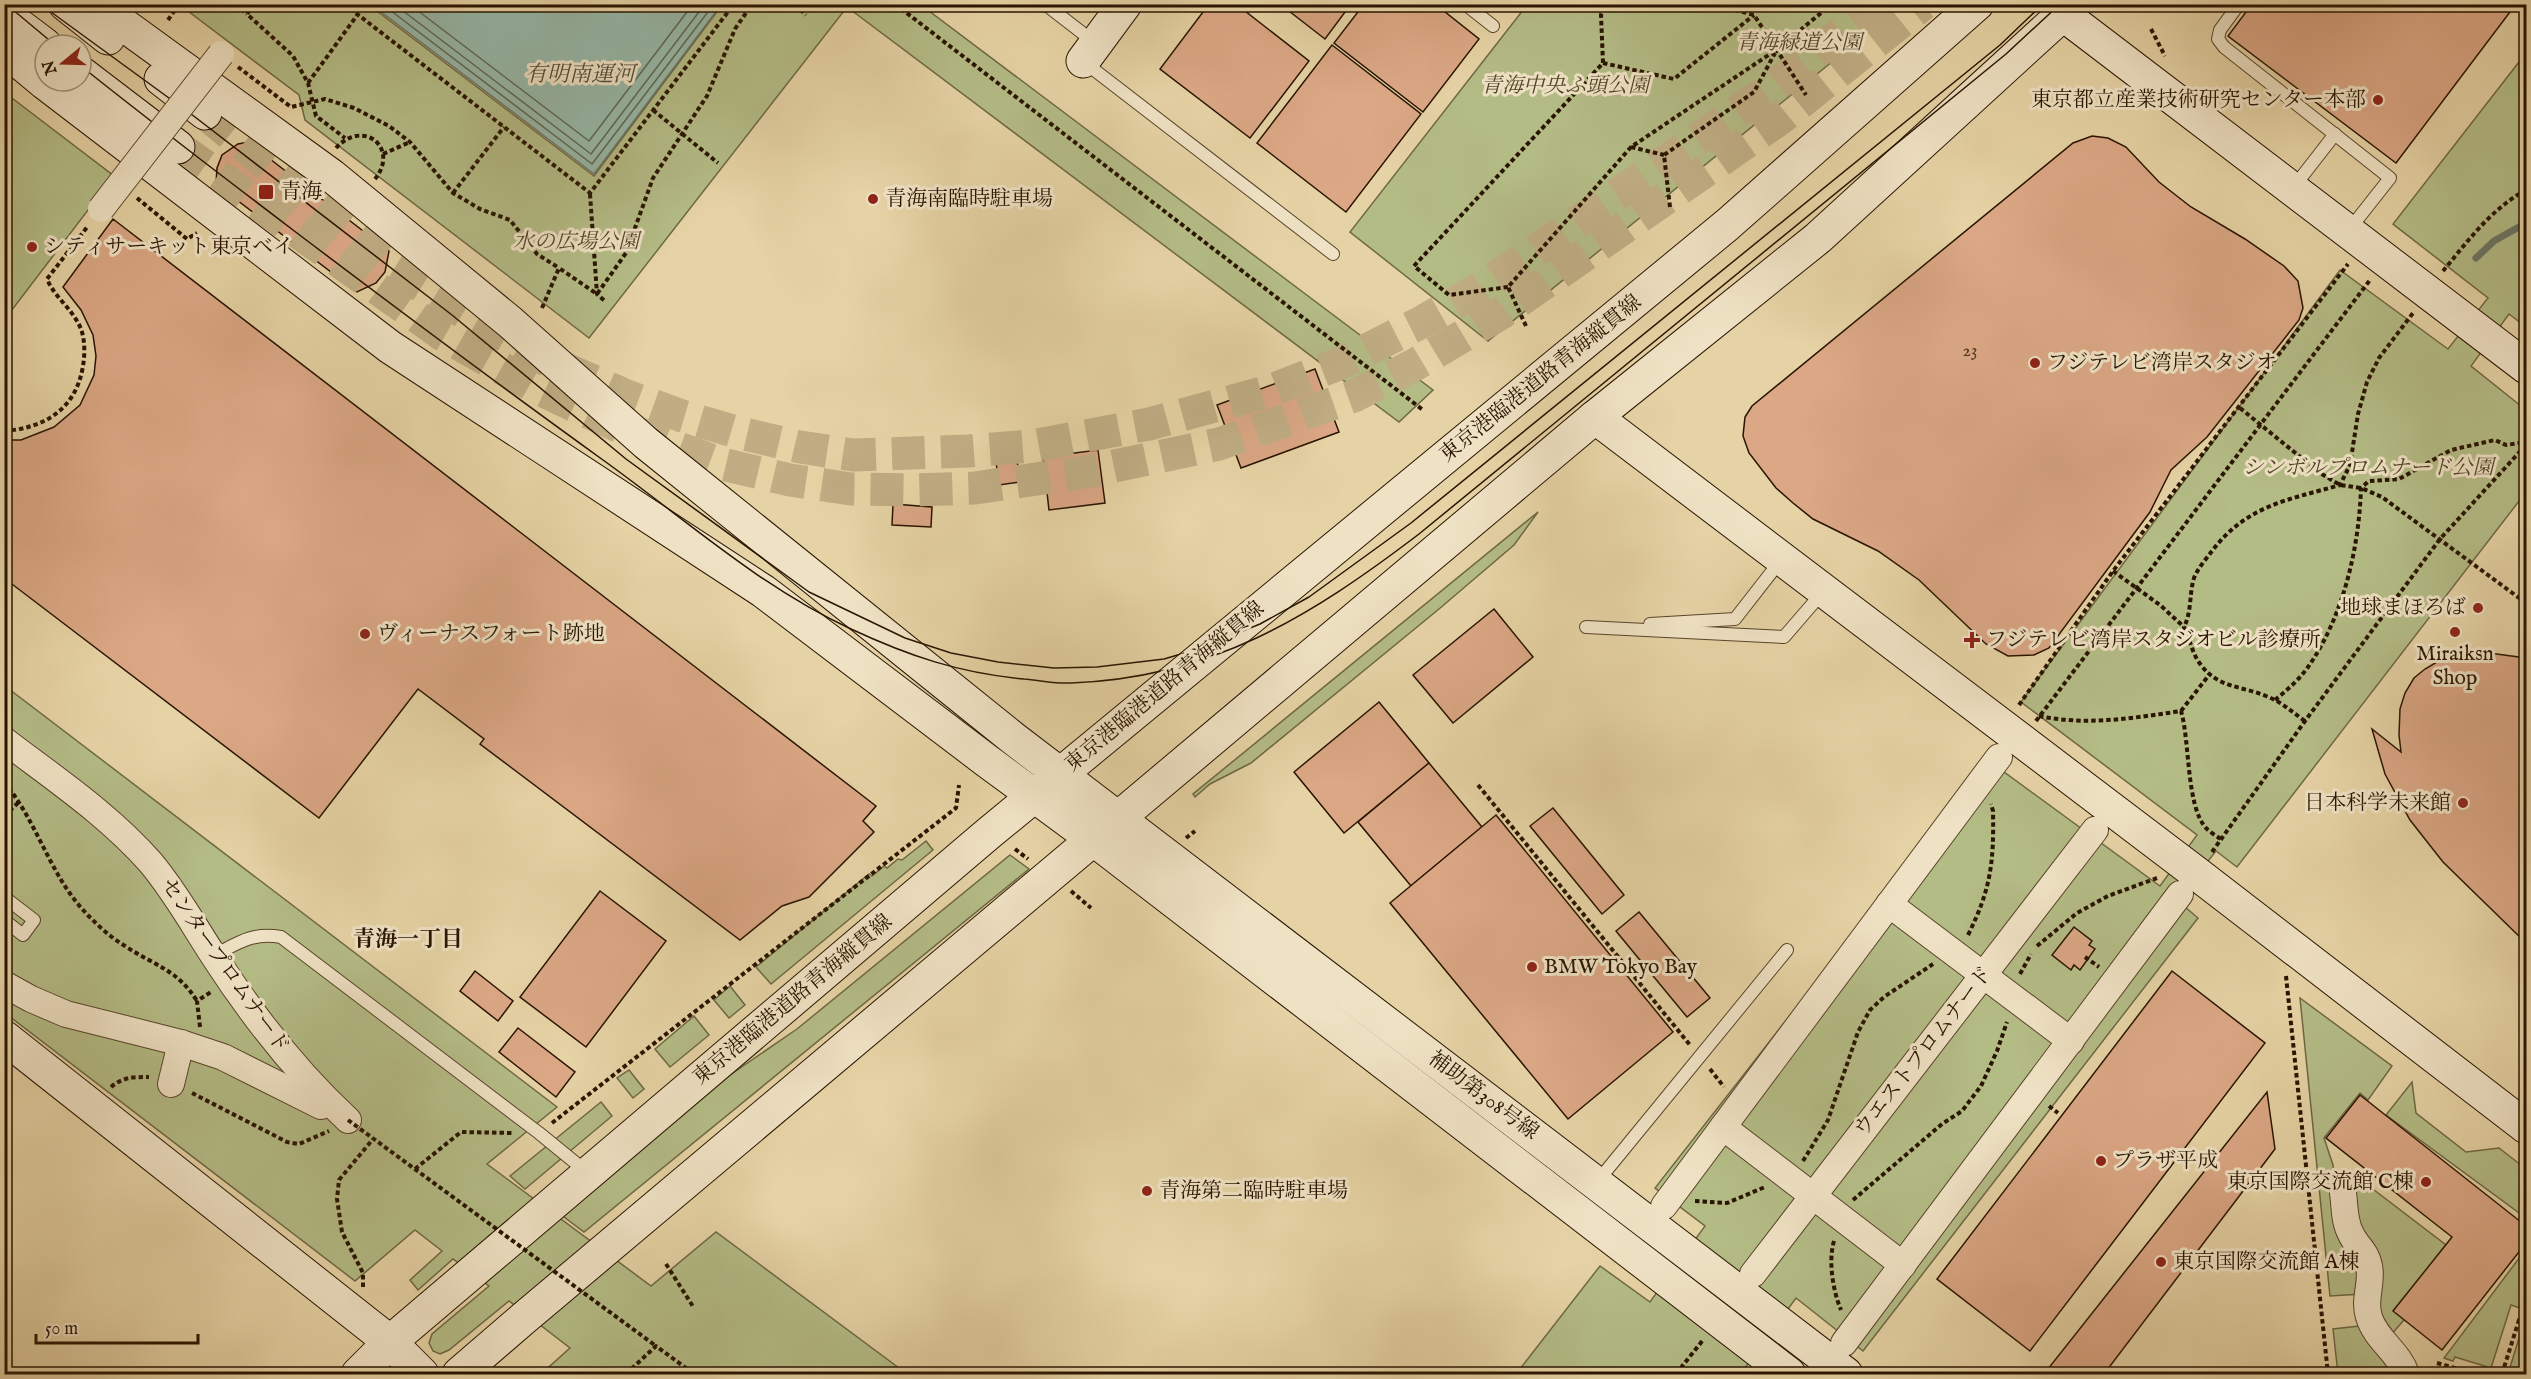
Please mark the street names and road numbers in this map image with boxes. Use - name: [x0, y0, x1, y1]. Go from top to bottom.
- street label: 東京港臨港道路青海縦貫線: [1435, 289, 1647, 469]
- street label: 東京港臨港道路青海縦貫線: [1060, 596, 1270, 778]
- street label: センタープロムナード: [153, 873, 295, 1059]
- street label: 東京港臨港道路青海縦貫線: [688, 909, 898, 1091]
- street label: ウエストプロムナード: [1849, 961, 1999, 1143]
- street label: 補助第308号線: [1422, 1046, 1544, 1146]

